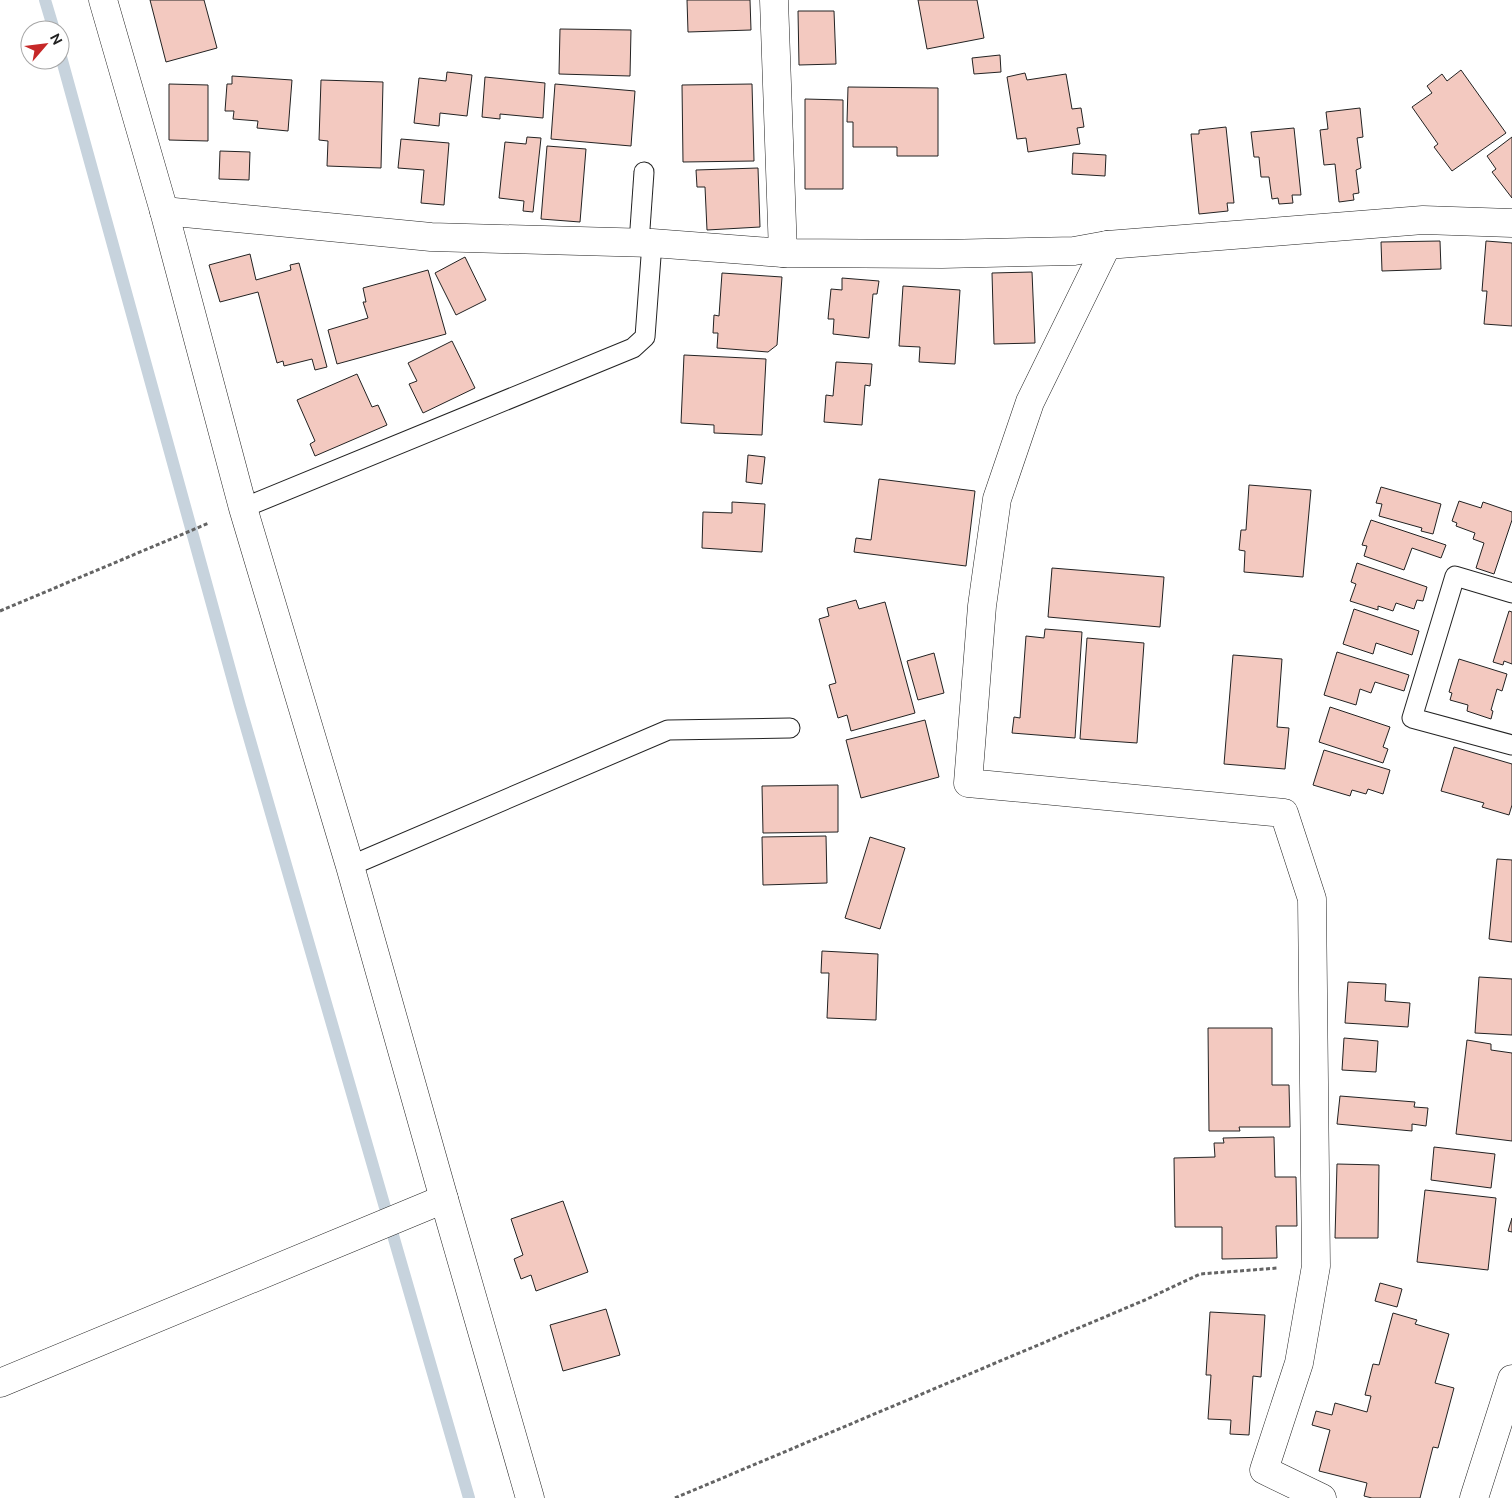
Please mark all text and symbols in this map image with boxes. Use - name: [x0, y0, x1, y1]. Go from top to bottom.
- north arrow: [20, 20, 70, 70]
- text: N: [47, 31, 66, 47]

